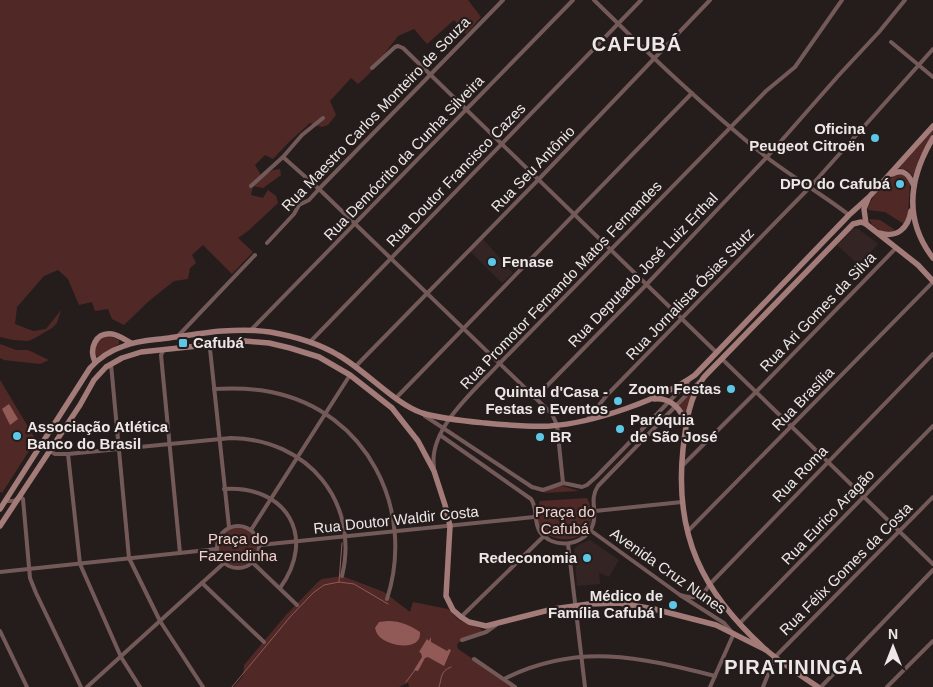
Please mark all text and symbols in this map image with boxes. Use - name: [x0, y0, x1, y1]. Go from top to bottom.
- street label: Rua Maestro Carlos Monteiro de Souza: [278, 13, 474, 214]
- district label: CAFUBÁ: [592, 33, 682, 55]
- street label: Rua Demócrito da Cunha Silveira: [320, 71, 488, 244]
- street label: Rua Doutor Francisco Cazes: [383, 99, 529, 250]
- place label: Oficina Peugeot Citroën: [749, 120, 866, 154]
- street label: Rua Seu Antônio: [487, 122, 578, 215]
- marker: Oficina Peugeot Citroën: [869, 132, 881, 144]
- place label: DPO do Cafubá: [780, 175, 891, 192]
- street label: Rua Promotor Fernando Matos Fernandes: [456, 177, 665, 392]
- marker: DPO do Cafubá: [894, 178, 906, 190]
- street label: Rua Deputado José Luiz Erthal: [564, 189, 721, 350]
- street label: Rua Jornalista Ósias Stutz: [622, 224, 757, 363]
- street label: Rua Ari Gomes da Silva: [756, 248, 880, 375]
- place label: Fenase: [502, 253, 554, 270]
- marker: Fenase: [486, 256, 498, 268]
- place label: Cafubá: [193, 334, 244, 351]
- marker: Cafubá: [177, 337, 189, 349]
- street label: Rua Brasília: [768, 363, 838, 434]
- place label: Zoom Festas: [628, 380, 721, 397]
- place label: Quintal d'Casa - Festas e Eventos: [485, 383, 608, 417]
- marker: Zoom Festas: [725, 383, 737, 395]
- marker: Quintal d'Casa - Festas e Eventos: [612, 395, 624, 407]
- place label: Paróquia de São José: [630, 411, 718, 445]
- place label: Associação Atlética Banco do Brasil: [27, 418, 169, 452]
- marker: Paróquia de São José: [614, 423, 626, 435]
- place label: BR: [550, 428, 572, 445]
- marker: Associação Atlética Banco do Brasil: [11, 430, 23, 442]
- marker: BR: [534, 431, 546, 443]
- street label: Rua Roma: [769, 441, 831, 505]
- street label: Rua Eurico Aragão: [778, 465, 877, 568]
- street label: Rua Félix Gomes da Costa: [776, 499, 916, 638]
- street label: Rua Doutor Waldir Costa: [312, 502, 480, 537]
- park label: Praça do Cafubá: [535, 503, 595, 537]
- street label: Avenida Cruz Nunes: [607, 524, 729, 617]
- park label: Praça do Fazendinha: [199, 530, 278, 564]
- place label: Redeconomia: [479, 549, 578, 566]
- marker: Redeconomia: [581, 552, 593, 564]
- place label: Médico de Família Cafubá I: [548, 587, 663, 621]
- marker: Médico de Família Cafubá I: [667, 599, 679, 611]
- north arrow: [868, 622, 918, 672]
- text: N: [888, 626, 898, 642]
- district label: PIRATININGA: [724, 656, 864, 678]

